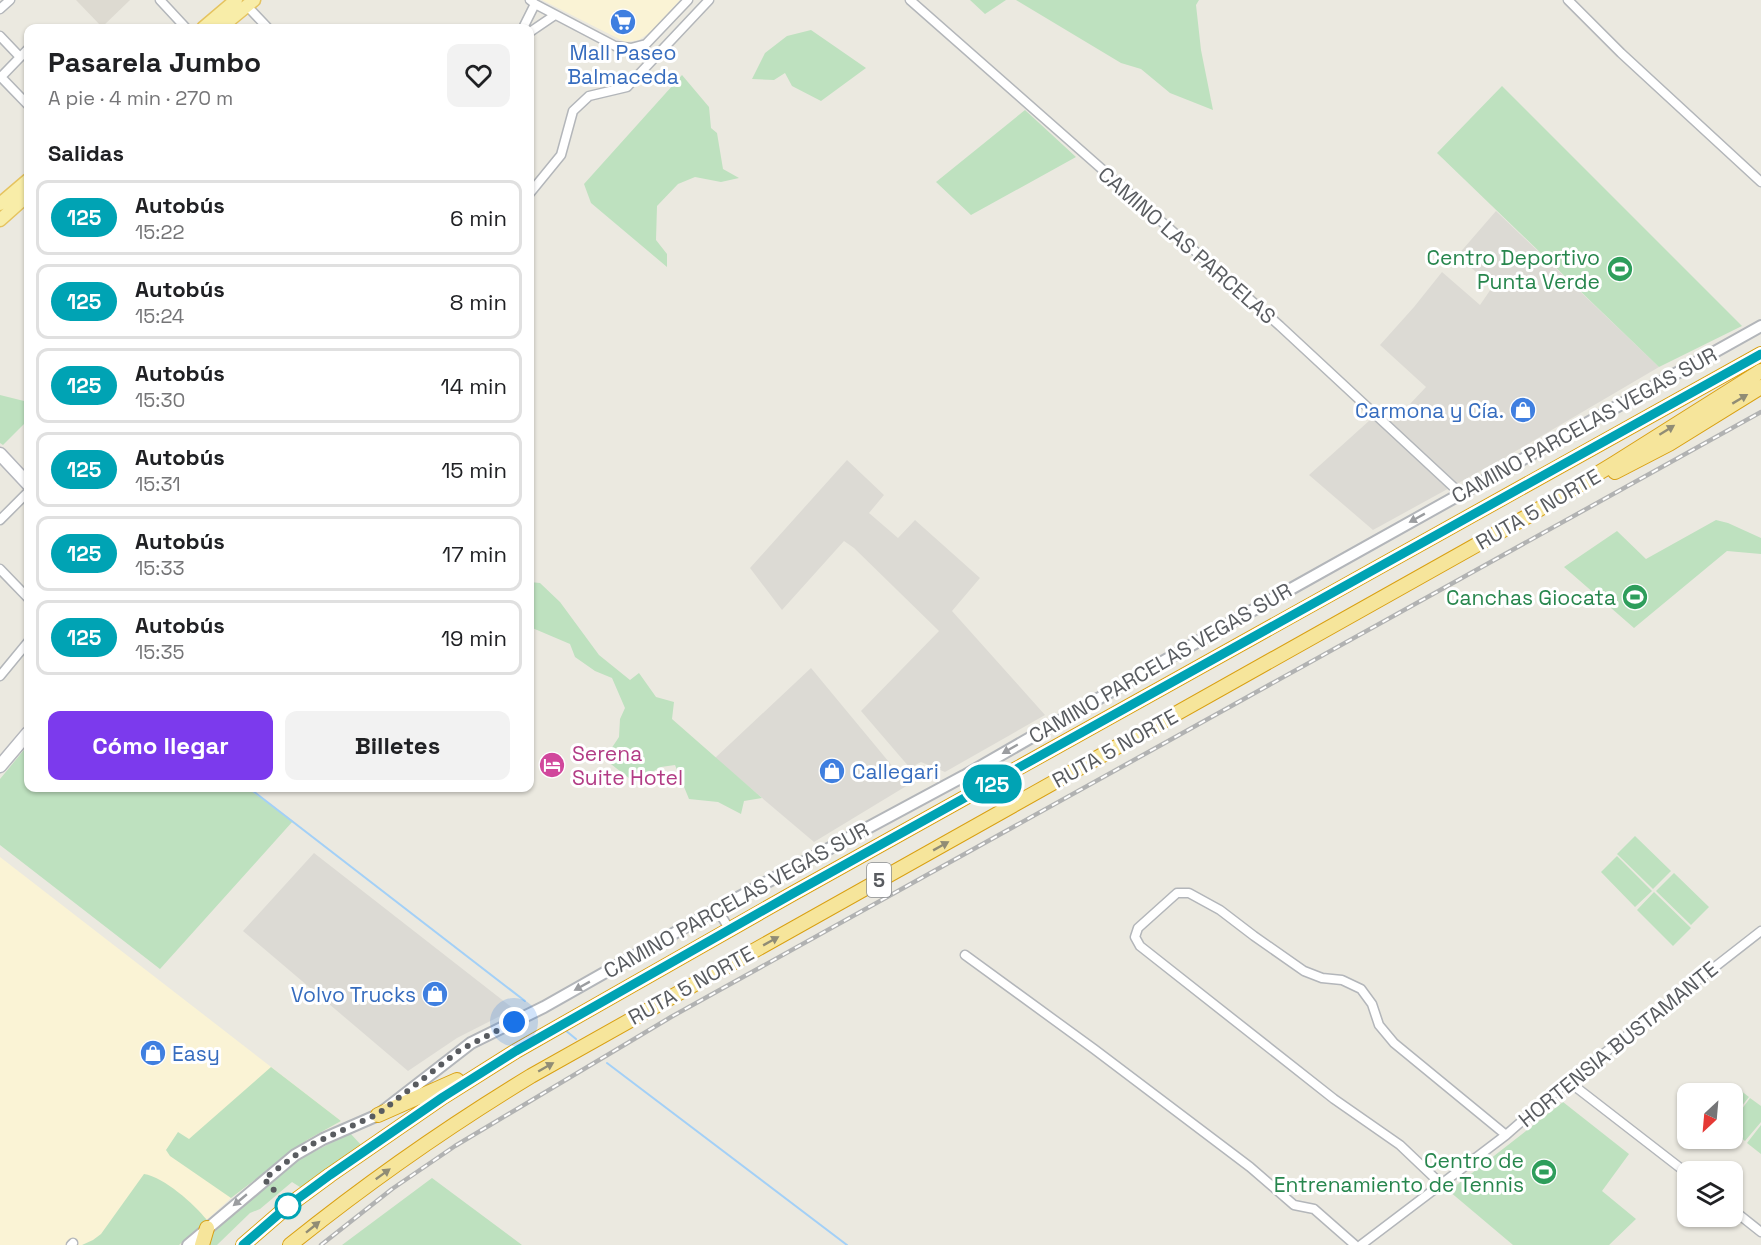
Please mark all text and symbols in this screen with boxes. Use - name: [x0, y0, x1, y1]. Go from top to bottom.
- supermarket icon: Mall Paseo Balmaceda: [608, 7, 638, 37]
- place label: Mall Paseo Balmaceda: [567, 39, 679, 90]
- text: Pasarela Jumbo: [48, 44, 261, 80]
- button: heart: [447, 44, 510, 107]
- text: A pie · 4 min · 270 m: [48, 85, 233, 111]
- text: Salidas: [48, 139, 124, 167]
- street label: CAMINO LAS PARCELAS: [1093, 160, 1281, 330]
- text: Autobús: [135, 191, 225, 219]
- text: 125: [67, 204, 101, 231]
- text: 6 min: [450, 204, 507, 232]
- text: 15:22: [135, 219, 185, 245]
- place label: Centro Deportivo Punta Verde: [1426, 244, 1600, 295]
- sports icon: Centro Deportivo Punta Verde: [1605, 254, 1635, 284]
- text: Autobús: [135, 275, 225, 303]
- text: 125: [67, 288, 101, 315]
- text: 8 min: [450, 288, 507, 316]
- text: 15:24: [135, 303, 184, 329]
- street label: CAMINO PARCELAS VEGAS SUR: [1447, 341, 1721, 509]
- text: Autobús: [135, 359, 225, 387]
- text: 125: [67, 372, 101, 399]
- text: 14 min: [441, 372, 507, 400]
- text: 15:30: [135, 387, 185, 413]
- one-way arrow: [1732, 393, 1748, 404]
- shop icon: Carmona y Cía.: [1508, 395, 1538, 425]
- place label: Carmona y Cía.: [1355, 397, 1504, 424]
- one-way arrow: [1659, 425, 1675, 436]
- text: Autobús: [135, 443, 225, 471]
- text: 125: [67, 456, 101, 483]
- text: 15 min: [441, 456, 507, 484]
- street label: RUTA 5 NORTE: [1471, 462, 1605, 556]
- text: 15:31: [135, 471, 181, 497]
- one-way arrow: [1408, 513, 1425, 523]
- text: Autobús: [135, 527, 225, 555]
- text: 125: [67, 540, 101, 567]
- text: 17 min: [442, 540, 507, 568]
- text: 15:33: [135, 555, 185, 581]
- street label: CAMINO PARCELAS VEGAS SUR: [1024, 576, 1296, 750]
- sports icon: Canchas Giocata: [1620, 582, 1650, 612]
- place label: Canchas Giocata: [1446, 584, 1616, 611]
- text: Autobús: [135, 611, 225, 639]
- text: 125: [67, 624, 101, 651]
- text: 19 min: [441, 624, 507, 652]
- text: 15:35: [135, 639, 184, 665]
- street label: RUTA 5 NORTE: [1047, 702, 1183, 794]
- button: Cómo llegar: [48, 711, 273, 780]
- button: Billetes: [285, 711, 510, 780]
- place label: Serena Suite Hotel: [572, 740, 683, 791]
- one-way arrow: [1002, 744, 1018, 755]
- hotel icon: Serena Suite Hotel: [537, 750, 567, 780]
- shop icon: Callegari: [817, 756, 847, 786]
- place label: Callegari: [852, 758, 939, 785]
- line badge: 125: [958, 764, 1026, 804]
- text: 125: [975, 771, 1009, 798]
- street label: CAMINO PARCELAS VEGAS SUR: [599, 816, 873, 984]
- one-way arrow: [933, 841, 950, 851]
- road number: 5: [867, 863, 891, 897]
- one-way arrow: [763, 936, 780, 946]
- street label: RUTA 5 NORTE: [623, 939, 759, 1031]
- street label: HORTENSIA BUSTAMANTE: [1513, 955, 1723, 1133]
- shop icon: Volvo Trucks: [420, 979, 450, 1009]
- place label: Volvo Trucks: [291, 981, 416, 1008]
- one-way arrow: [573, 981, 590, 991]
- your location: [499, 1007, 529, 1037]
- shop icon: Easy: [138, 1038, 168, 1068]
- place label: Easy: [172, 1040, 220, 1067]
- one-way arrow: [538, 1062, 554, 1073]
- north arrow: [1677, 1083, 1743, 1149]
- map controls: [1677, 1083, 1743, 1227]
- place label: Centro de Entrenamiento de Tennis: [1274, 1147, 1524, 1198]
- sports icon: Centro de Entrenamiento de Tennis: [1529, 1157, 1559, 1187]
- button: layers: [1677, 1161, 1743, 1227]
- one-way arrow: [374, 1168, 390, 1180]
- one-way arrow: [233, 1193, 248, 1206]
- unlabelled marker: [275, 1193, 301, 1219]
- one-way arrow: [305, 1220, 321, 1233]

